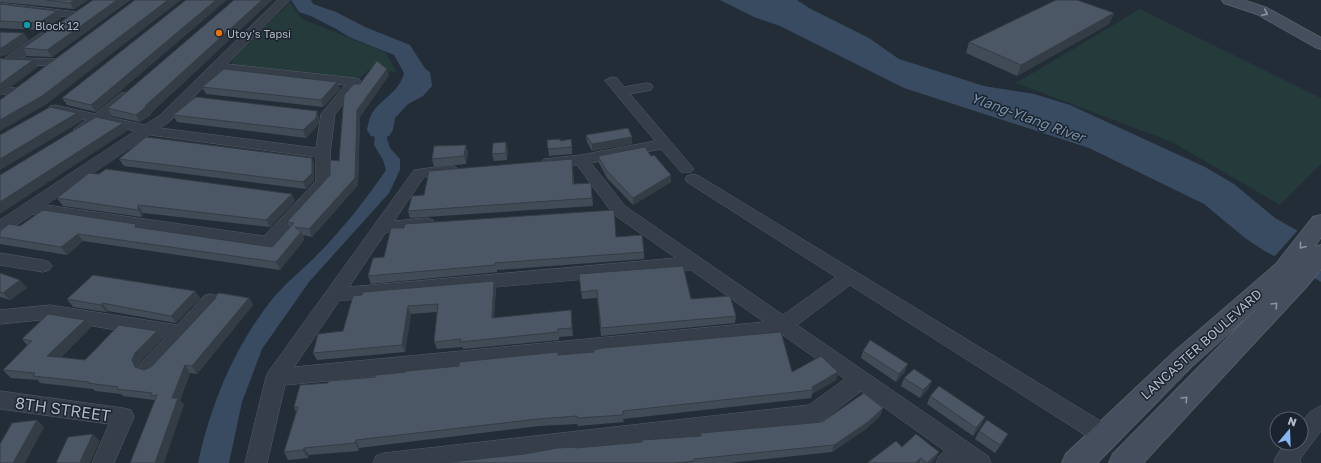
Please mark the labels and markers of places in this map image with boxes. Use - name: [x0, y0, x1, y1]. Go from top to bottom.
- place label: Block 12: [35, 19, 79, 32]
- marker: Block 12: [22, 20, 32, 30]
- place label: Utoy's Tapsi: [227, 27, 291, 40]
- marker: Utoy's Tapsi: [214, 28, 224, 38]

